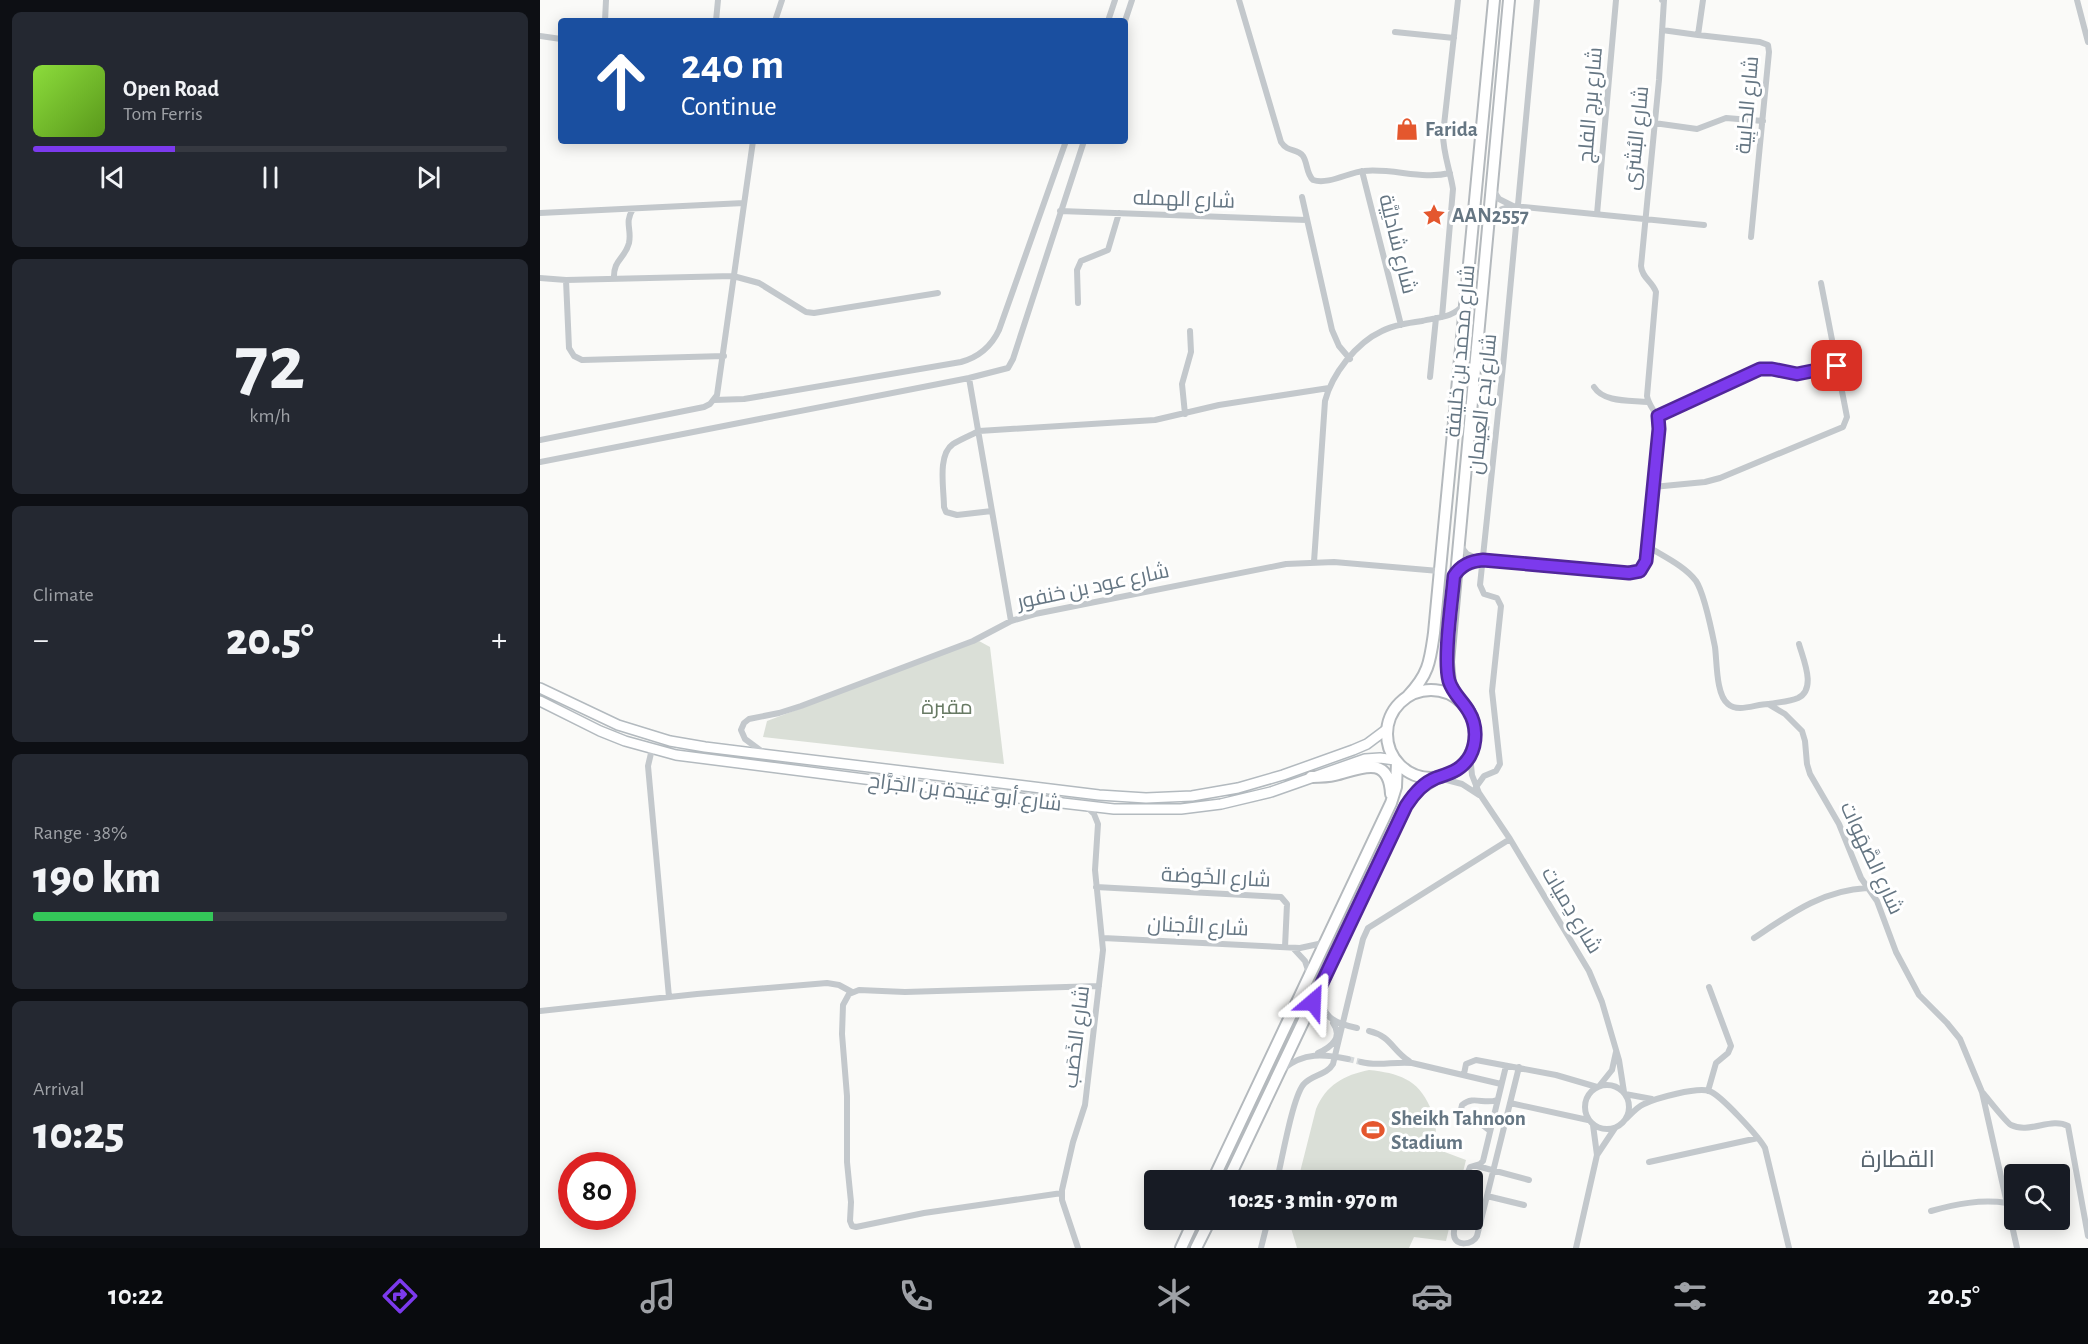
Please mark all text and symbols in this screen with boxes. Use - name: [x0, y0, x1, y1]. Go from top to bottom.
- icon: ahead: [582, 42, 660, 120]
- text: 240 m: [681, 44, 784, 86]
- street label: شارع برج الفلج: [1575, 46, 1609, 164]
- street label: شارع الحابِية: [1733, 55, 1765, 155]
- text: Open Road: [123, 78, 219, 100]
- street label: شارع البُشرَى: [1621, 85, 1655, 191]
- text: Continue: [681, 93, 777, 120]
- text: Tom Ferris: [123, 104, 203, 124]
- shop icon: Farida: [1394, 116, 1420, 142]
- place label: Farida: [1425, 119, 1478, 140]
- icon: previous: [96, 161, 129, 194]
- icon: pause: [254, 161, 287, 194]
- icon: next: [412, 161, 445, 194]
- street label: شارع الهمله: [1132, 187, 1235, 215]
- street label: شارع شادلِيَّة: [1372, 192, 1420, 297]
- place icon: AAN2557: [1421, 202, 1447, 228]
- place label: AAN2557: [1452, 205, 1529, 226]
- street label: شارع محمد بن خليفة: [1443, 264, 1481, 438]
- text: 72: [235, 326, 305, 404]
- street label: شارع بَدع العِيمان: [1465, 333, 1503, 476]
- pin: [1811, 340, 1862, 391]
- icon: arrive: [1820, 349, 1853, 382]
- text: km/h: [249, 406, 291, 426]
- street label: شارع عود بن خنفور: [1014, 560, 1172, 616]
- text: Climate: [33, 585, 94, 605]
- text: 20.5°: [226, 618, 314, 663]
- text: −: [33, 624, 49, 657]
- text: +: [491, 624, 507, 657]
- park label: مقبرة: [921, 697, 973, 719]
- street label: شارع أبو عُبَيدة بن الجَرَّاح: [867, 767, 1063, 818]
- street label: شارع الصَّهَوات: [1834, 798, 1907, 919]
- text: Range · 38%: [33, 823, 127, 843]
- text: 190 km: [33, 856, 161, 901]
- street label: شارع دِميات: [1535, 863, 1605, 959]
- street label: شارع الخَوضة: [1160, 864, 1271, 894]
- street label: شارع الأجنان: [1147, 913, 1249, 943]
- position arrow: [1281, 970, 1345, 1034]
- street label: شارع الخَصَب: [1060, 985, 1096, 1090]
- text: Arrival: [33, 1079, 84, 1099]
- place label: Sheikh Tahnoon Stadium: [1391, 1108, 1526, 1153]
- text: 10:25: [33, 1112, 124, 1157]
- sports icon: Sheikh Tahnoon Stadium: [1360, 1117, 1386, 1143]
- district label: القطارة: [1861, 1148, 1935, 1172]
- speed limit sign: 80: [558, 1152, 636, 1230]
- map controls: [2004, 1164, 2070, 1230]
- button: search: [2004, 1164, 2070, 1230]
- text: 10:25 · 3 min · 970 m: [1229, 1189, 1398, 1211]
- icon: directions: [379, 1275, 421, 1317]
- icon: music: [637, 1275, 679, 1317]
- icon: phone: [895, 1275, 937, 1317]
- icon: climate: [1153, 1275, 1195, 1317]
- icon: car: [1411, 1275, 1453, 1317]
- icon: filters: [1669, 1275, 1711, 1317]
- text: 10:22: [108, 1282, 163, 1309]
- text: 20.5°: [1927, 1282, 1980, 1309]

